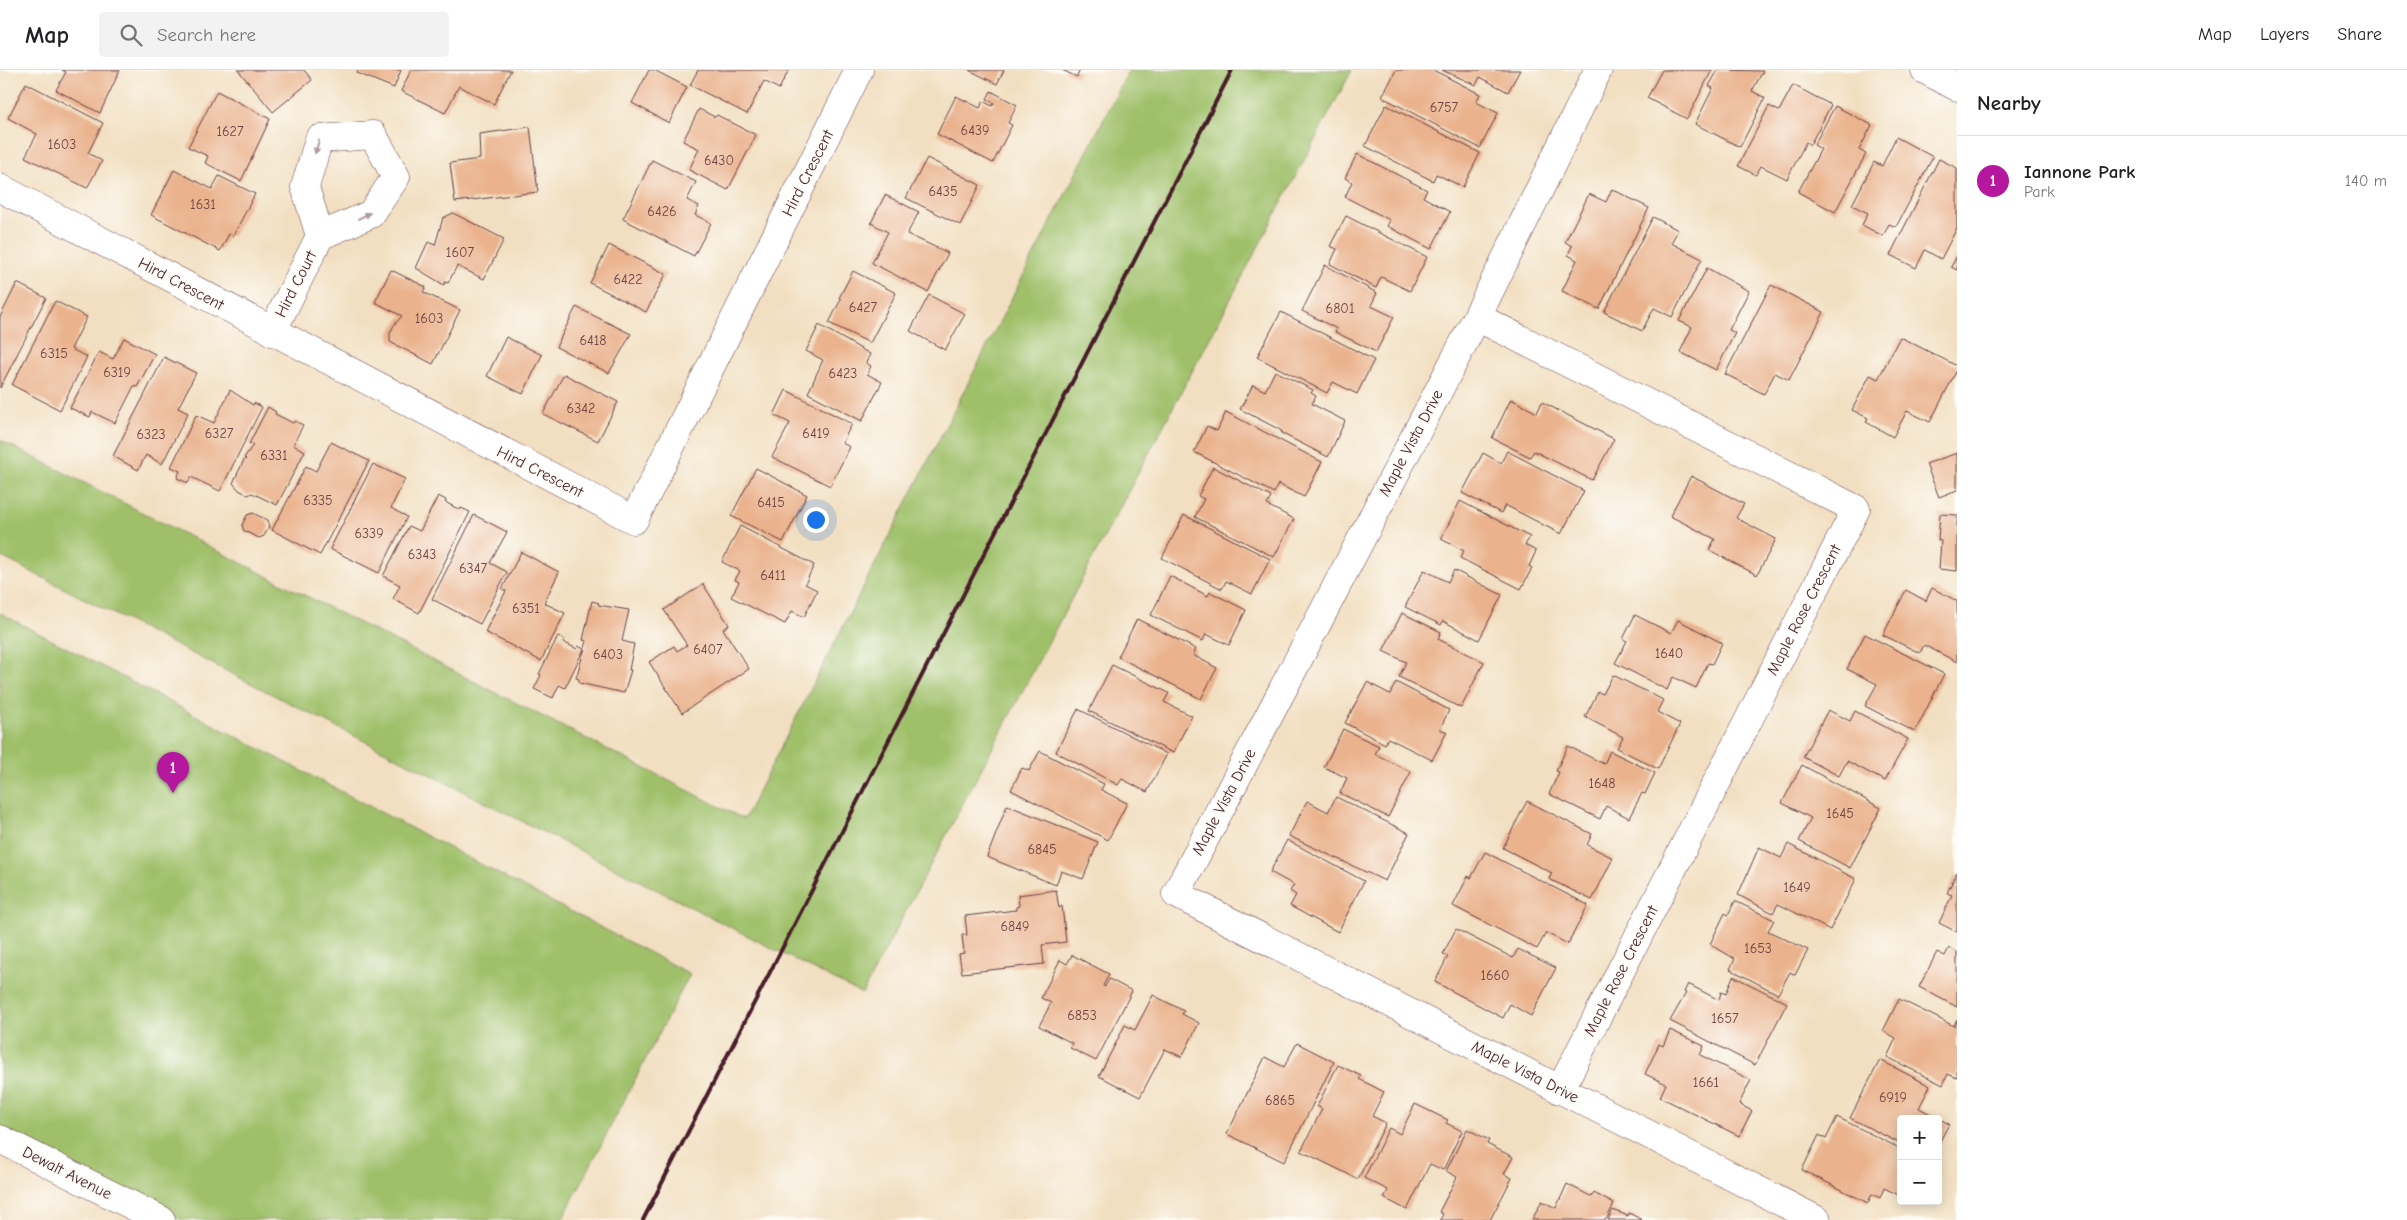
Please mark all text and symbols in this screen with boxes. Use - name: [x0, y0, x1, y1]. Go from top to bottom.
- search box: [99, 12, 449, 57]
- text: Map: [25, 21, 69, 49]
- icon: search: [117, 21, 145, 49]
- text: Search here: [157, 24, 256, 46]
- text: Map: [2198, 24, 2232, 45]
- text: Layers: [2260, 24, 2309, 45]
- text: Share: [2337, 24, 2382, 45]
- text: Nearby: [1977, 91, 2041, 115]
- house number: 6757: [1430, 99, 1459, 116]
- house number: 6439: [961, 122, 989, 139]
- house number: 1627: [216, 123, 244, 140]
- street label: Hird Crescent: [779, 126, 838, 219]
- house number: 1603: [48, 136, 76, 153]
- one-way arrow: [312, 140, 320, 155]
- house number: 6430: [704, 152, 734, 169]
- text: Iannone Park: [2024, 161, 2135, 183]
- text: 1: [1990, 172, 1996, 190]
- text: 140 m: [2345, 172, 2387, 190]
- house number: 6435: [928, 183, 958, 200]
- text: Park: [2024, 183, 2055, 201]
- house number: 1631: [190, 196, 216, 213]
- house number: 6426: [647, 203, 677, 220]
- one-way arrow: [357, 212, 371, 220]
- house number: 1607: [446, 244, 475, 261]
- street label: Hird Court: [272, 247, 321, 320]
- street label: Hird Crescent: [135, 254, 227, 314]
- house number: 6422: [613, 271, 643, 288]
- house number: 6427: [849, 299, 878, 316]
- house number: 6801: [1326, 300, 1354, 317]
- house number: 1603: [415, 310, 443, 327]
- house number: 6418: [579, 332, 607, 349]
- house number: 6315: [40, 345, 68, 362]
- house number: 6319: [103, 364, 131, 381]
- house number: 6423: [829, 365, 857, 382]
- street label: Maple Vista Drive: [1375, 387, 1447, 499]
- house number: 6342: [567, 400, 595, 417]
- house number: 6327: [205, 425, 234, 442]
- house number: 6419: [802, 425, 830, 442]
- house number: 6323: [136, 426, 166, 443]
- street label: Hird Crescent: [494, 443, 587, 502]
- house number: 6331: [260, 447, 288, 464]
- house number: 6335: [303, 492, 333, 509]
- house number: 6415: [757, 494, 785, 511]
- your location: [803, 507, 829, 533]
- house number: 6339: [354, 525, 384, 542]
- street label: Maple Rose Crescent: [1763, 541, 1845, 678]
- house number: 6343: [408, 546, 436, 563]
- house number: 6347: [459, 560, 487, 577]
- house number: 6411: [760, 567, 786, 584]
- house number: 6351: [512, 600, 540, 617]
- house number: 6407: [693, 641, 723, 658]
- house number: 1640: [1655, 645, 1683, 662]
- house number: 6403: [593, 646, 623, 663]
- street label: Maple Vista Drive: [1188, 746, 1260, 858]
- pin: 1: [157, 752, 189, 793]
- house number: 1648: [1588, 775, 1616, 792]
- house number: 1645: [1826, 805, 1854, 822]
- house number: 6845: [1027, 841, 1057, 858]
- house number: 1649: [1783, 879, 1811, 896]
- street label: Maple Rose Crescent: [1580, 902, 1662, 1039]
- house number: 6849: [1000, 918, 1030, 935]
- house number: 1653: [1744, 940, 1772, 957]
- house number: 1660: [1480, 967, 1510, 984]
- house number: 6853: [1067, 1007, 1097, 1024]
- house number: 1657: [1711, 1010, 1739, 1027]
- street label: Maple Vista Drive: [1468, 1037, 1582, 1107]
- house number: 1661: [1693, 1074, 1719, 1091]
- house number: 6919: [1879, 1089, 1907, 1106]
- house number: 6865: [1265, 1092, 1295, 1109]
- map controls: [1897, 1115, 1942, 1205]
- button: +: [1897, 1115, 1942, 1160]
- street label: Dewalt Avenue: [19, 1143, 115, 1203]
- button: −: [1897, 1160, 1942, 1205]

